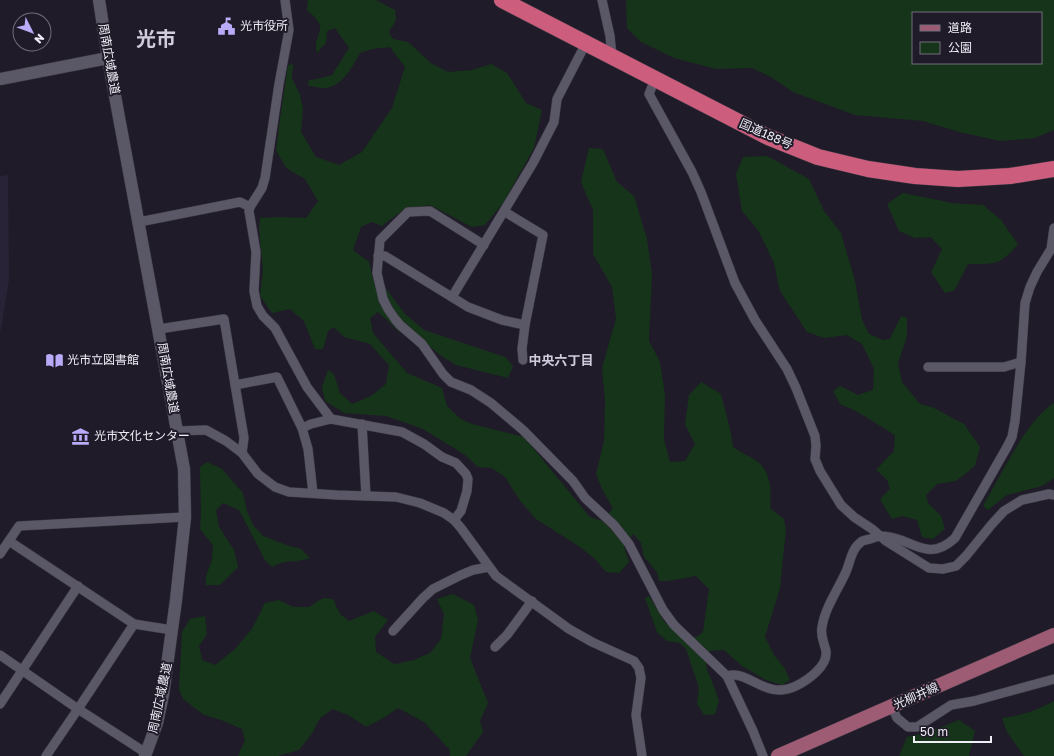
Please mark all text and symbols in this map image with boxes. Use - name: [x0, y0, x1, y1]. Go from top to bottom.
- north arrow: [12, 12, 52, 52]
- legend: [912, 12, 1042, 64]
- public building icon: 光市役所: [217, 16, 237, 36]
- place label: 光市役所: [240, 18, 288, 33]
- text: 道路: [948, 20, 972, 35]
- street label: 周南広域農道: [96, 22, 123, 96]
- district label: 光市: [136, 26, 176, 50]
- text: N: [32, 32, 47, 46]
- text: 公園: [948, 40, 972, 55]
- street label: 国道188号: [737, 115, 795, 152]
- street label: 周南広域農道: [155, 341, 182, 415]
- library icon: 光市立図書館: [44, 350, 64, 370]
- place label: 光市立図書館: [67, 352, 139, 367]
- district label: 中央六丁目: [528, 352, 594, 368]
- museum icon: 光市文化センター: [71, 426, 91, 446]
- place label: 光市文化センター: [94, 428, 190, 443]
- street label: 周南広域農道: [145, 661, 174, 735]
- street label: 光柳井線: [891, 679, 941, 712]
- scale bar: [914, 718, 991, 744]
- text: 50 m: [920, 724, 948, 739]

